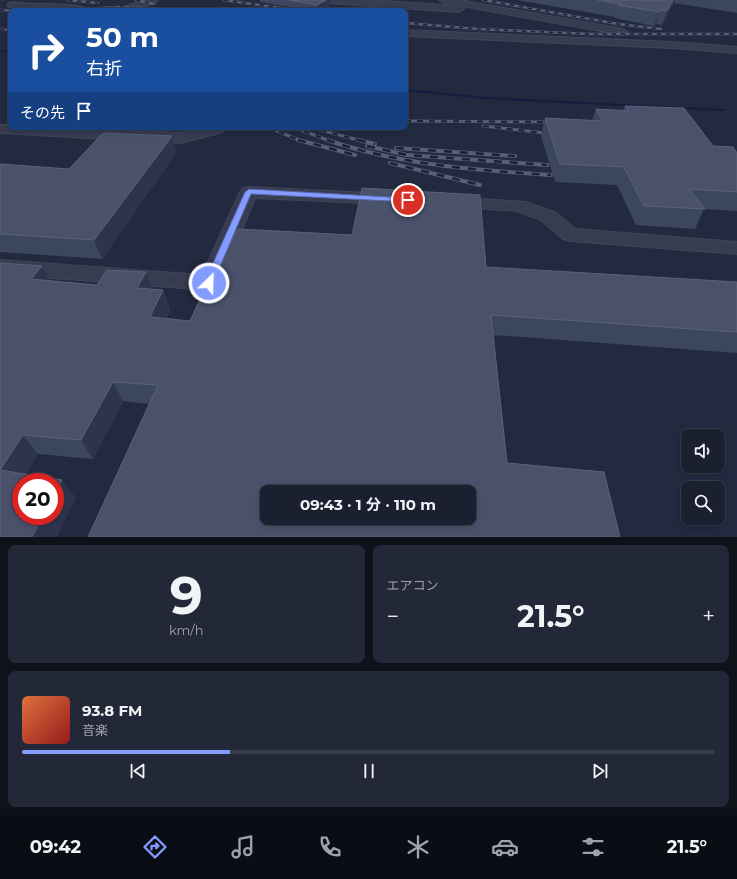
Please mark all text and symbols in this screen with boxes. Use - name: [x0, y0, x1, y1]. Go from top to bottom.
- text: 50 m: [86, 20, 159, 54]
- icon: right: [20, 24, 72, 76]
- text: 右折: [86, 58, 122, 80]
- icon: arrive: [73, 100, 95, 122]
- text: その先: [20, 103, 65, 122]
- pin: [391, 183, 425, 217]
- icon: arrive: [397, 189, 419, 211]
- position arrow: [188, 262, 230, 304]
- map controls: [681, 429, 725, 525]
- button: sound: [681, 429, 725, 473]
- speed limit sign: 20: [12, 473, 64, 525]
- button: search: [681, 481, 725, 525]
- text: 09:43 · 1 分 · 110 m: [300, 495, 436, 514]
- text: 9: [170, 564, 203, 627]
- text: エアコン: [387, 577, 439, 593]
- text: 21.5°: [517, 598, 585, 635]
- text: −: [387, 603, 399, 630]
- text: +: [702, 603, 715, 630]
- text: km/h: [169, 622, 204, 638]
- text: 93.8 FM: [82, 701, 142, 720]
- text: 音楽: [82, 722, 108, 738]
- icon: previous: [127, 760, 149, 782]
- icon: pause: [358, 760, 380, 782]
- icon: next: [589, 760, 611, 782]
- icon: directions: [141, 833, 169, 861]
- icon: music: [229, 833, 257, 861]
- icon: phone: [316, 833, 344, 861]
- icon: climate: [404, 833, 432, 861]
- icon: car: [491, 833, 519, 861]
- icon: filters: [579, 833, 607, 861]
- text: 09:42: [30, 836, 81, 858]
- text: 21.5°: [667, 836, 707, 858]

